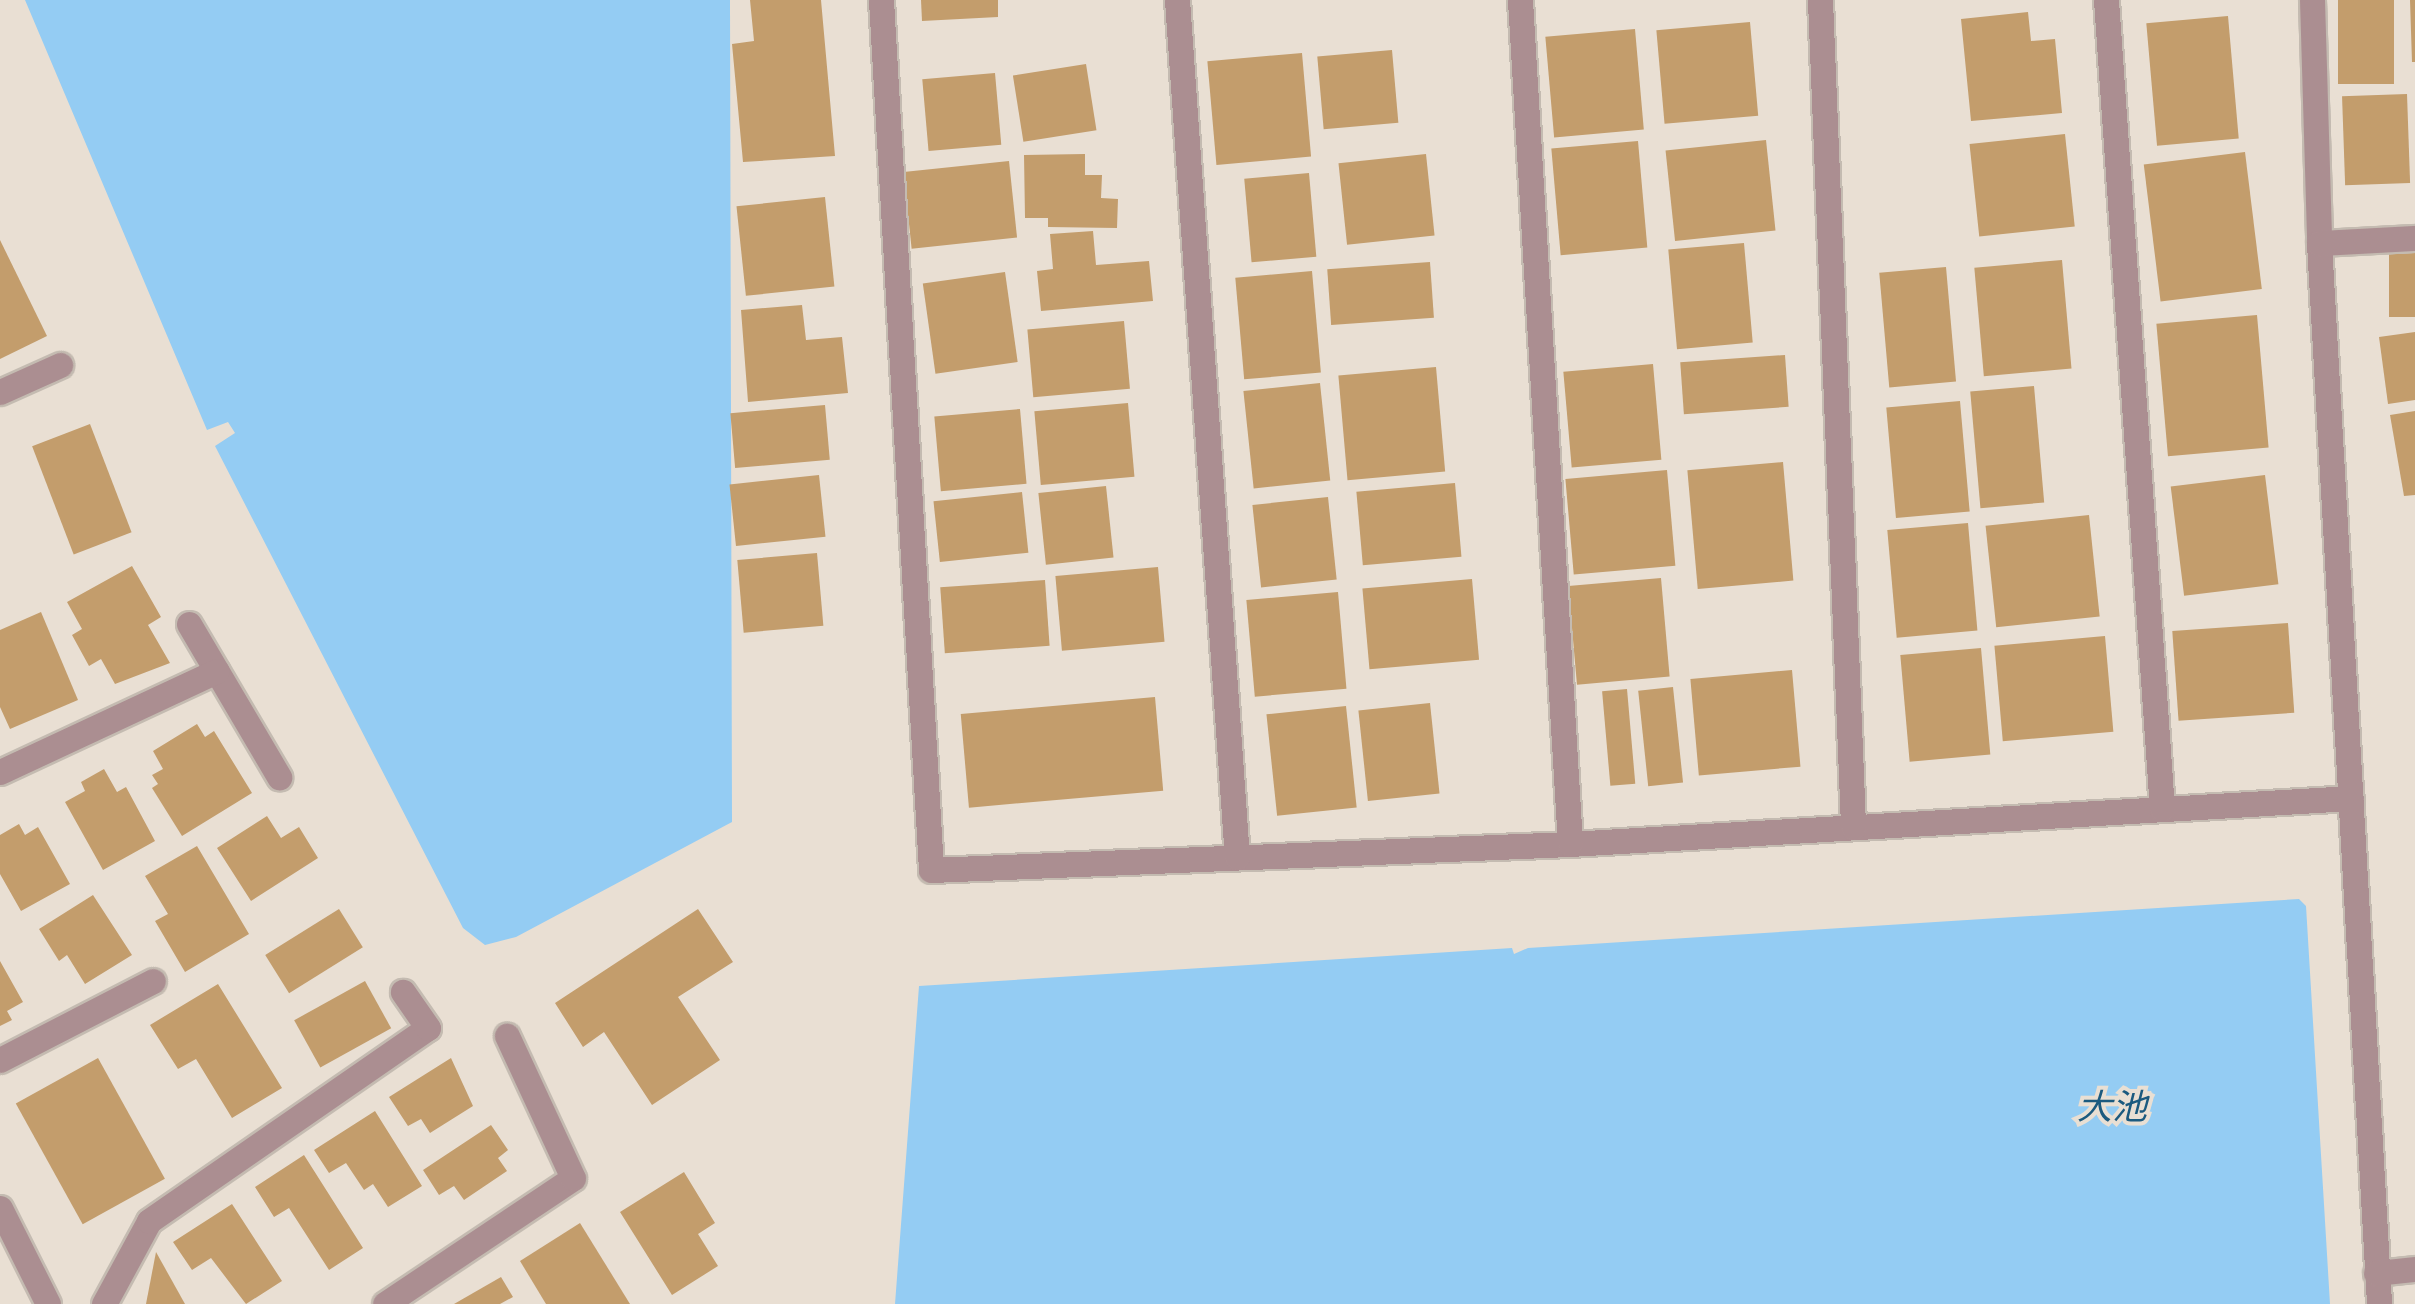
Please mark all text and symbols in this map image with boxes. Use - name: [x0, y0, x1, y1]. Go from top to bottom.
- water label: 大池: [2077, 1086, 2147, 1128]

